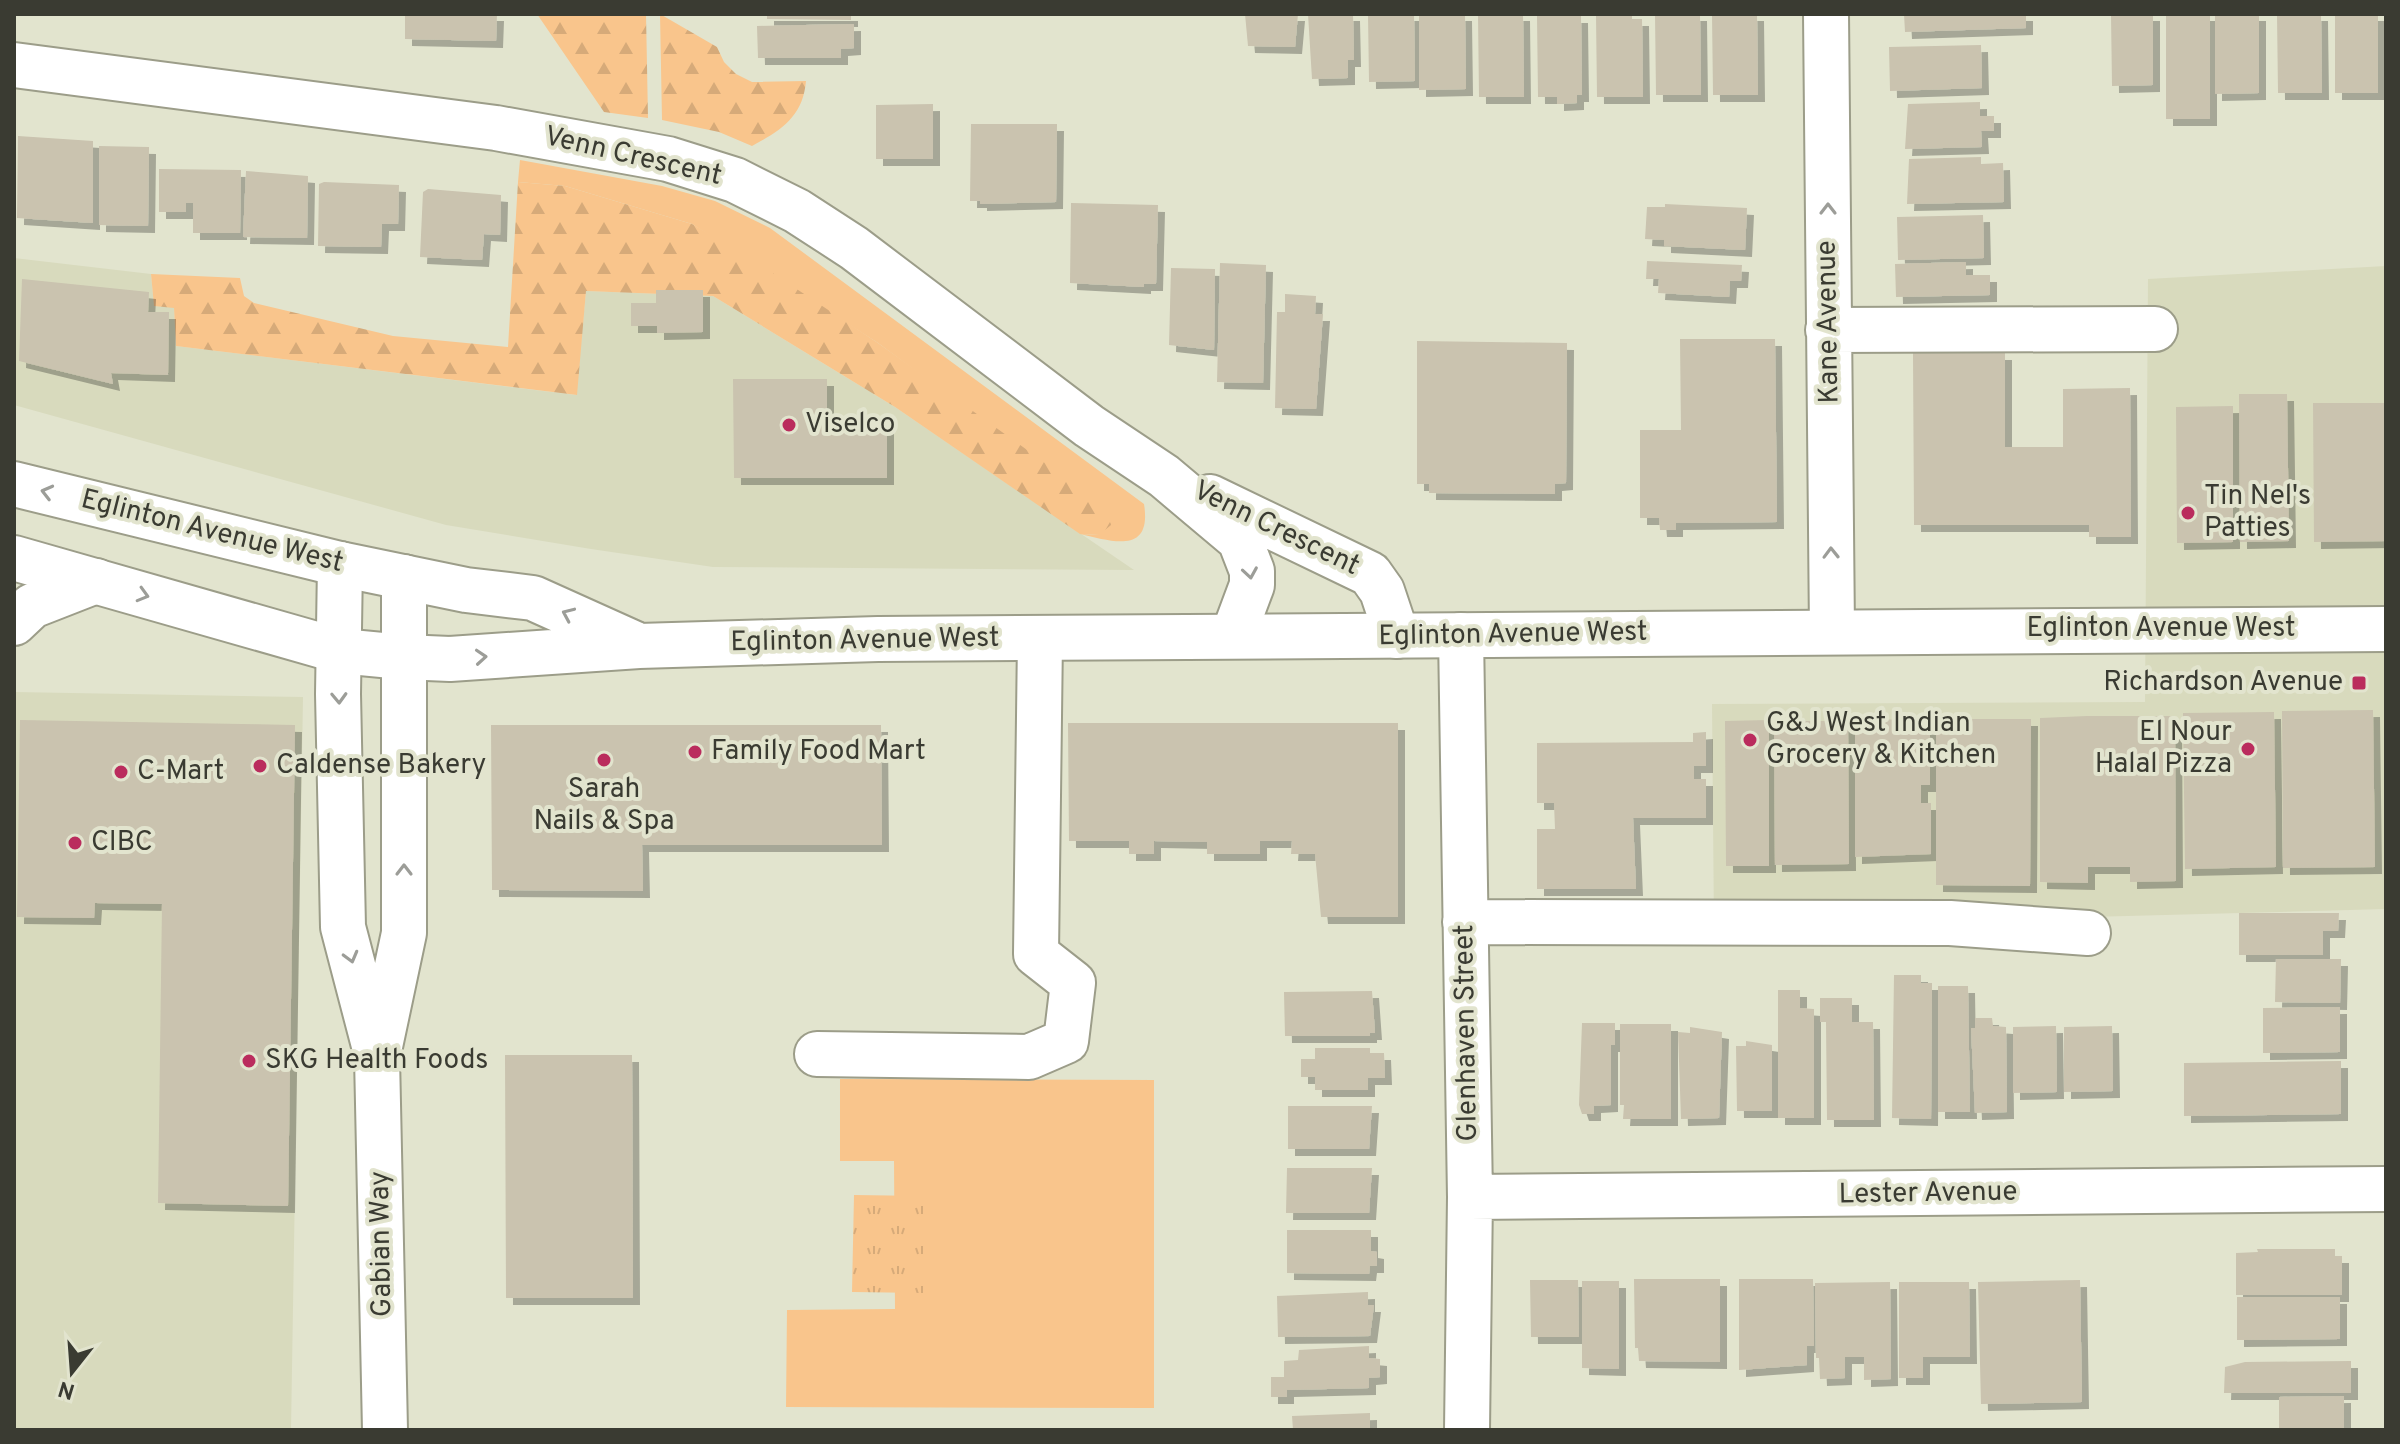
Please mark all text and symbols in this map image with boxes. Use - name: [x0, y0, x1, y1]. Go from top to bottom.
- street label: Venn Crescent: [541, 119, 725, 195]
- one-way arrow: [1819, 202, 1836, 215]
- street label: Kane Avenue: [1810, 240, 1848, 404]
- place label: Viselco: [805, 407, 895, 443]
- marker: Viselco: [780, 416, 798, 434]
- street label: Venn Crescent: [1187, 473, 1365, 585]
- place label: Tin Nel's Patties: [2204, 479, 2311, 547]
- street label: Eglinton Avenue West: [77, 482, 347, 582]
- one-way arrow: [41, 485, 54, 502]
- marker: Tin Nel's Patties: [2179, 504, 2197, 522]
- one-way arrow: [1823, 546, 1840, 559]
- one-way arrow: [1240, 566, 1257, 579]
- one-way arrow: [135, 586, 149, 602]
- one-way arrow: [562, 607, 576, 623]
- street label: Eglinton Avenue West: [2026, 611, 2296, 647]
- street label: Eglinton Avenue West: [1378, 615, 1648, 655]
- street label: Eglinton Avenue West: [730, 621, 1000, 661]
- one-way arrow: [475, 649, 488, 666]
- place label: Richardson Avenue: [2103, 665, 2343, 701]
- marker: Richardson Avenue: [2350, 674, 2368, 692]
- one-way arrow: [330, 692, 348, 705]
- place label: G&J West Indian Grocery & Kitchen: [1766, 706, 1996, 774]
- place label: El Nour Halal Pizza: [2095, 715, 2232, 783]
- marker: G&J West Indian Grocery & Kitchen: [1741, 731, 1759, 749]
- place label: Family Food Mart: [711, 734, 926, 770]
- marker: El Nour Halal Pizza: [2239, 740, 2257, 758]
- marker: Family Food Mart: [686, 743, 704, 761]
- place label: Caldense Bakery: [276, 748, 486, 784]
- marker: Sarah Nails & Spa: [595, 751, 613, 769]
- place label: C-Mart: [137, 754, 224, 790]
- marker: Caldense Bakery: [251, 757, 269, 775]
- marker: C-Mart: [112, 763, 130, 781]
- place label: Sarah Nails & Spa: [533, 772, 675, 840]
- place label: CIBC: [91, 825, 153, 861]
- marker: CIBC: [66, 834, 84, 852]
- one-way arrow: [395, 863, 413, 876]
- street label: Glenhaven Street: [1447, 924, 1487, 1142]
- one-way arrow: [341, 949, 358, 963]
- place label: SKG Health Foods: [265, 1043, 489, 1079]
- marker: SKG Health Foods: [240, 1052, 258, 1070]
- street label: Gabian Way: [363, 1171, 401, 1317]
- street label: Lester Avenue: [1838, 1174, 2018, 1214]
- north arrow: [32, 1332, 112, 1412]
- text: N: [55, 1374, 78, 1404]

